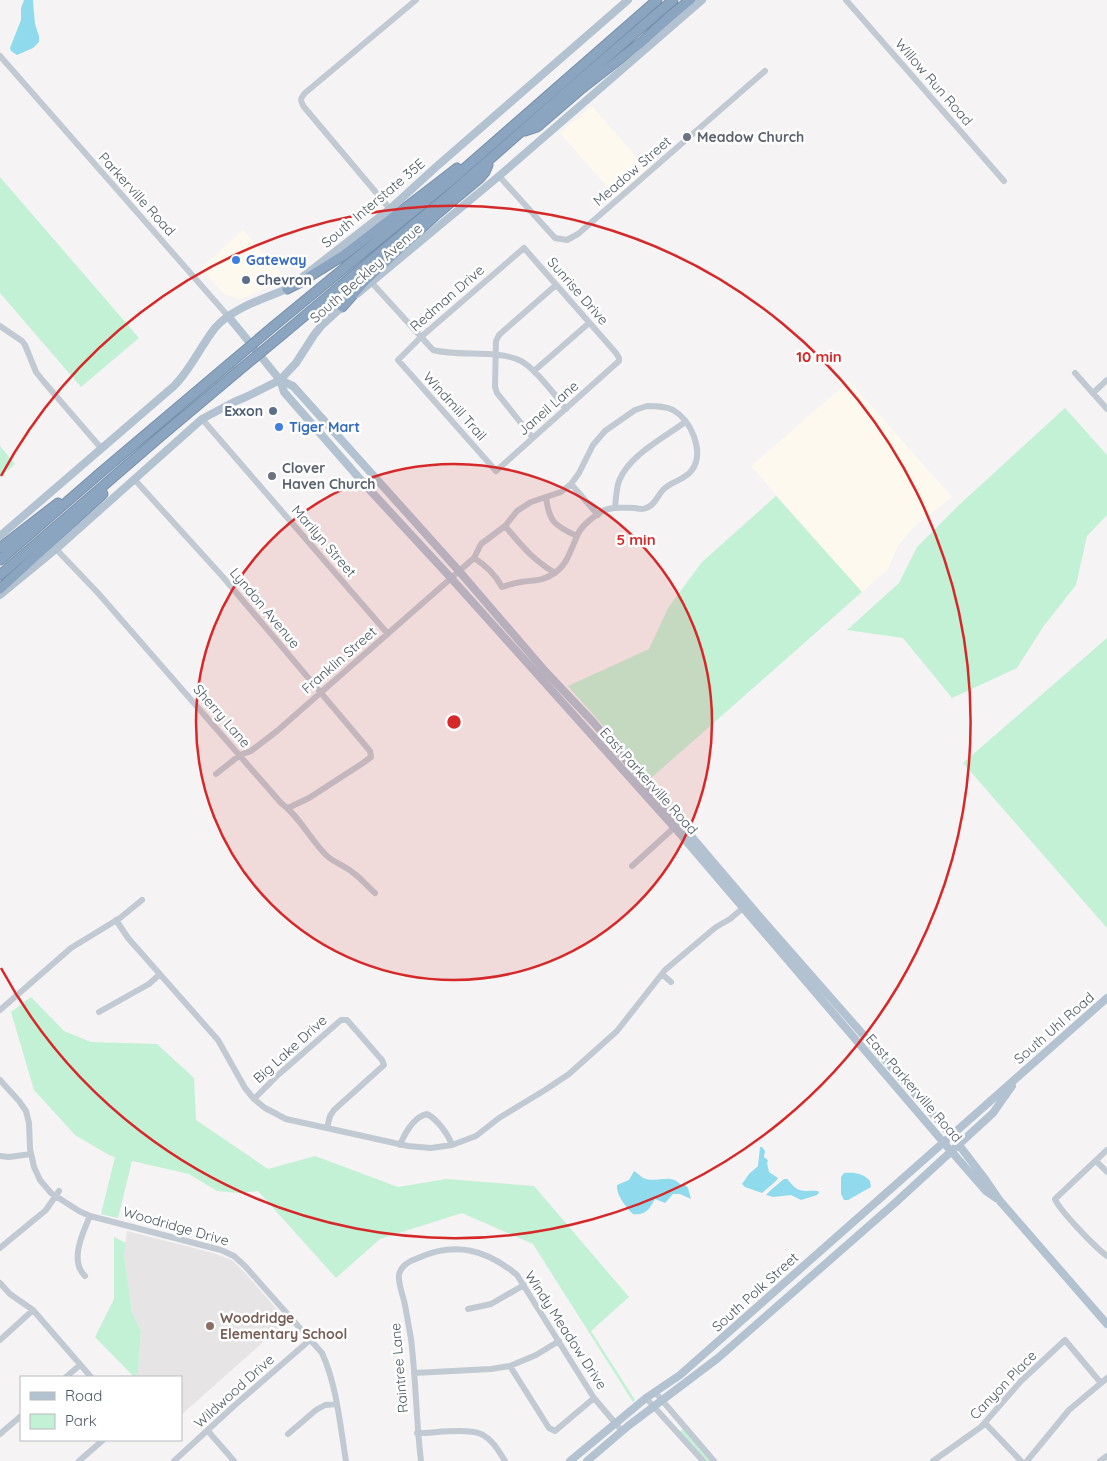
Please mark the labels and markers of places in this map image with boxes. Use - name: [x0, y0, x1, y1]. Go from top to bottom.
- place label: Meadow Church: [697, 128, 804, 146]
- marker: Meadow Church: [681, 131, 693, 143]
- place label: Gateway: [246, 251, 306, 269]
- marker: Gateway: [230, 254, 242, 266]
- place label: Chevron: [256, 271, 312, 289]
- marker: Chevron: [240, 274, 252, 286]
- place label: Exxon: [224, 402, 263, 420]
- marker: Exxon: [267, 405, 279, 417]
- place label: Tiger Mart: [289, 418, 360, 436]
- marker: Tiger Mart: [273, 421, 285, 433]
- place label: Clover Haven Church: [282, 459, 375, 493]
- marker: Clover Haven Church: [266, 470, 278, 482]
- centre of rings: [445, 713, 463, 731]
- place label: Woodridge Elementary School: [220, 1309, 347, 1343]
- marker: Woodridge Elementary School: [204, 1320, 216, 1332]

